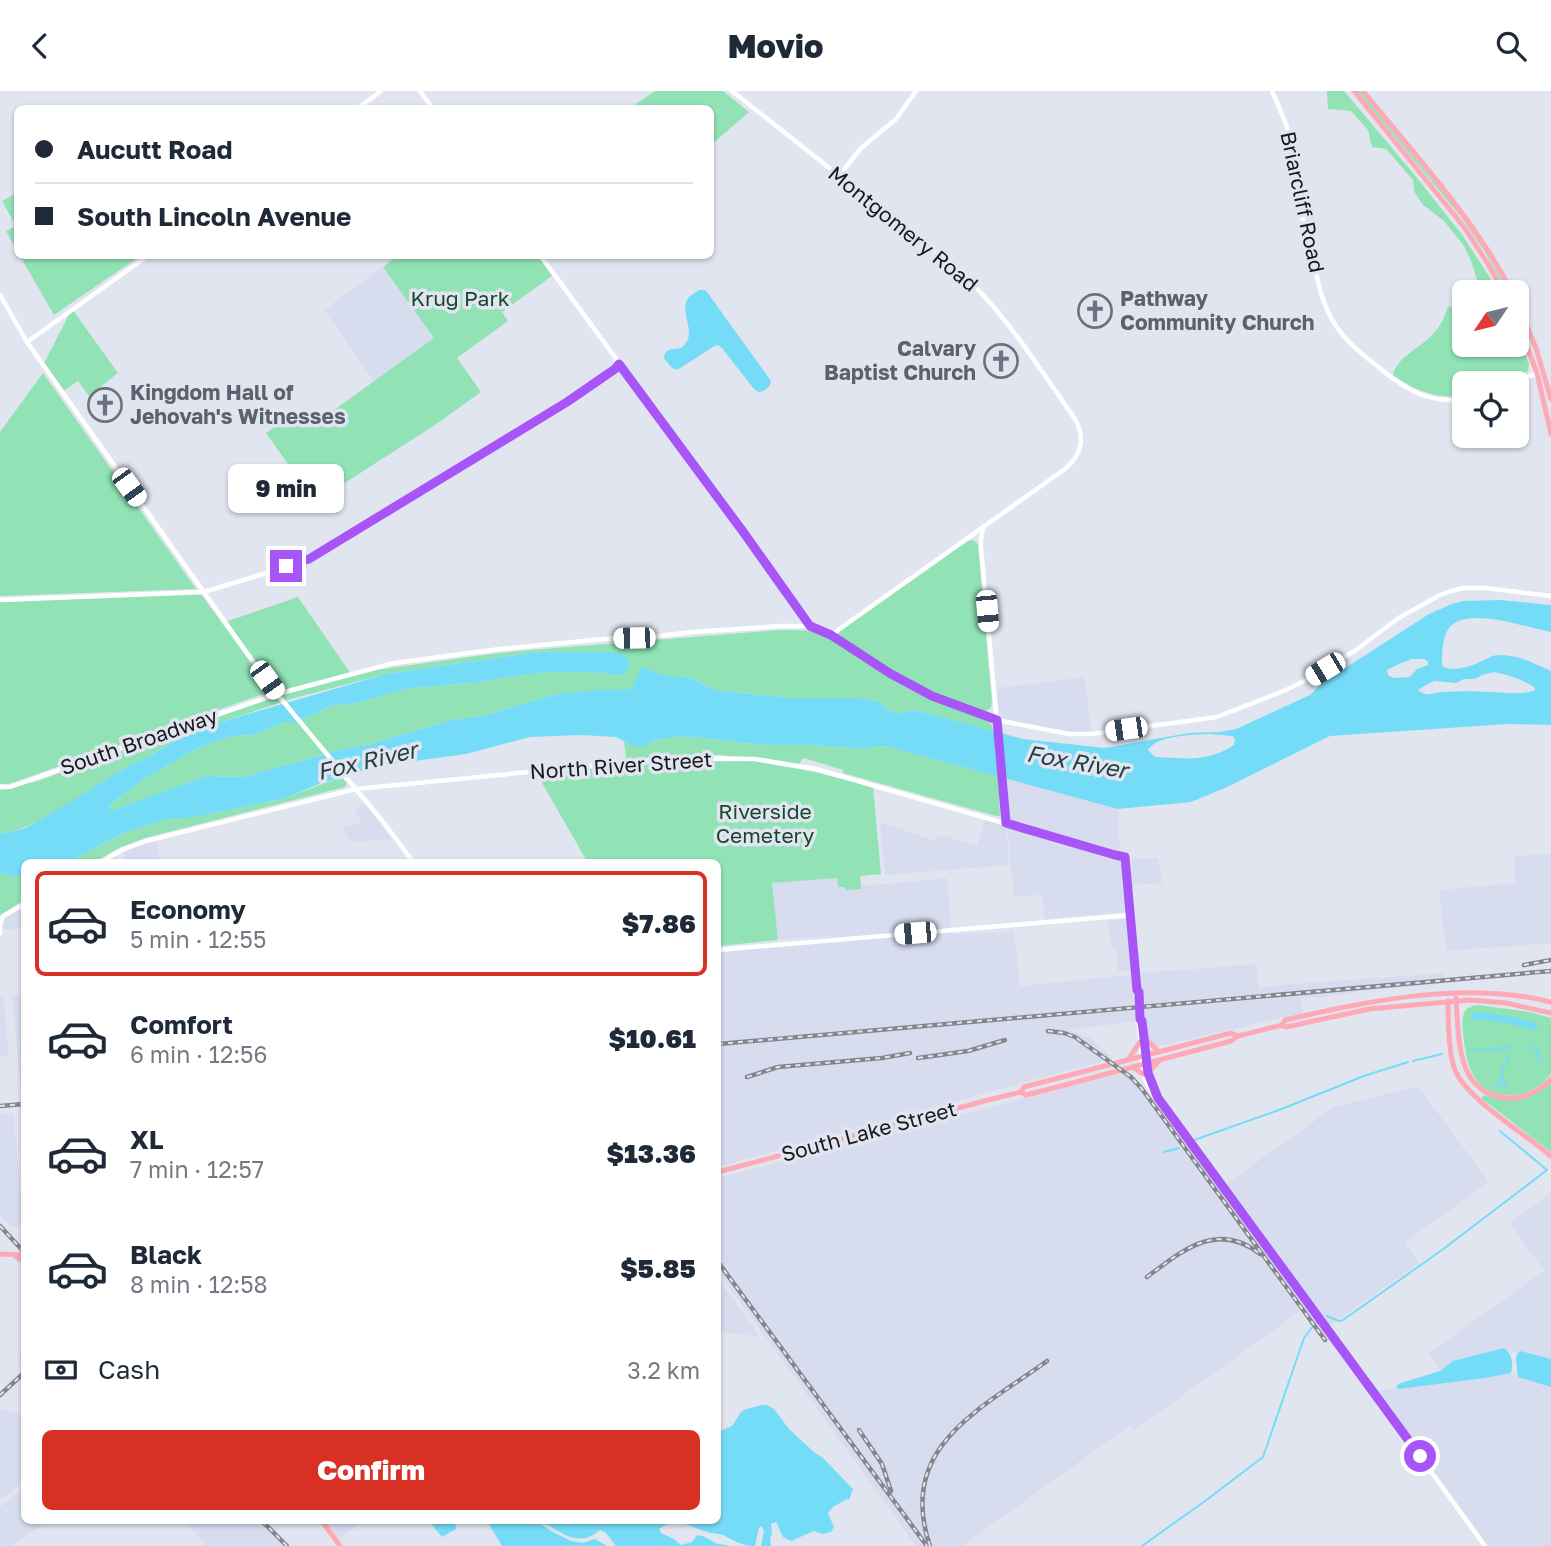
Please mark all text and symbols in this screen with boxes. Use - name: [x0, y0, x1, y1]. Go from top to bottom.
- icon: back: [21, 27, 59, 65]
- text: Movio: [728, 27, 823, 65]
- icon: search: [1492, 27, 1530, 65]
- street label: Briarcliff Road: [1275, 129, 1331, 275]
- text: Aucutt Road: [77, 134, 232, 165]
- street label: Montgomery Road: [823, 160, 984, 297]
- text: South Lincoln Avenue: [77, 201, 351, 232]
- north arrow: [1452, 280, 1530, 357]
- map controls: [1452, 280, 1529, 448]
- park label: Krug Park: [410, 285, 510, 311]
- place label: Pathway Community Church: [1120, 285, 1314, 335]
- church icon: Pathway Community Church: [1076, 292, 1114, 330]
- place label: Calvary Baptist Church: [824, 335, 976, 385]
- church icon: Calvary Baptist Church: [982, 342, 1020, 380]
- button: locate: [1452, 371, 1529, 448]
- place label: Kingdom Hall of Jehovah's Witnesses: [130, 379, 346, 429]
- church icon: Kingdom Hall of Jehovah's Witnesses: [86, 386, 124, 424]
- car: [109, 464, 150, 510]
- callout: 9 min: [228, 465, 344, 513]
- text: 9 min: [255, 474, 317, 502]
- route end: [270, 550, 302, 582]
- car: [975, 589, 1000, 633]
- car: [613, 627, 656, 649]
- car: [1302, 649, 1349, 689]
- car: [247, 657, 288, 703]
- street label: South Broadway: [57, 702, 221, 780]
- car: [1104, 716, 1149, 742]
- water label: Fox River: [314, 734, 422, 785]
- water label: Fox River: [1025, 738, 1133, 784]
- street label: North River Street: [529, 746, 713, 784]
- park label: Riverside Cemetery: [716, 798, 814, 848]
- icon: car: [46, 892, 109, 955]
- text: Economy: [130, 894, 246, 925]
- text: $7.86: [622, 908, 696, 939]
- car: [894, 921, 937, 945]
- text: 5 min · 12:55: [130, 925, 266, 953]
- icon: car: [46, 1007, 109, 1070]
- text: Comfort: [130, 1009, 233, 1040]
- text: $10.61: [608, 1023, 696, 1054]
- text: 6 min · 12:56: [130, 1040, 267, 1068]
- street label: South Lake Street: [778, 1095, 959, 1167]
- icon: car: [46, 1122, 109, 1185]
- text: XL: [130, 1124, 164, 1155]
- text: $13.36: [607, 1138, 696, 1169]
- text: 7 min · 12:57: [130, 1155, 264, 1183]
- icon: car: [46, 1237, 109, 1300]
- text: Black: [130, 1239, 202, 1270]
- text: $5.85: [620, 1253, 696, 1284]
- text: 8 min · 12:58: [130, 1270, 268, 1298]
- icon: cash: [42, 1351, 80, 1389]
- text: Cash: [98, 1354, 160, 1385]
- text: 3.2 km: [627, 1356, 700, 1384]
- button: Confirm: [42, 1430, 700, 1510]
- route start: [1404, 1440, 1436, 1472]

